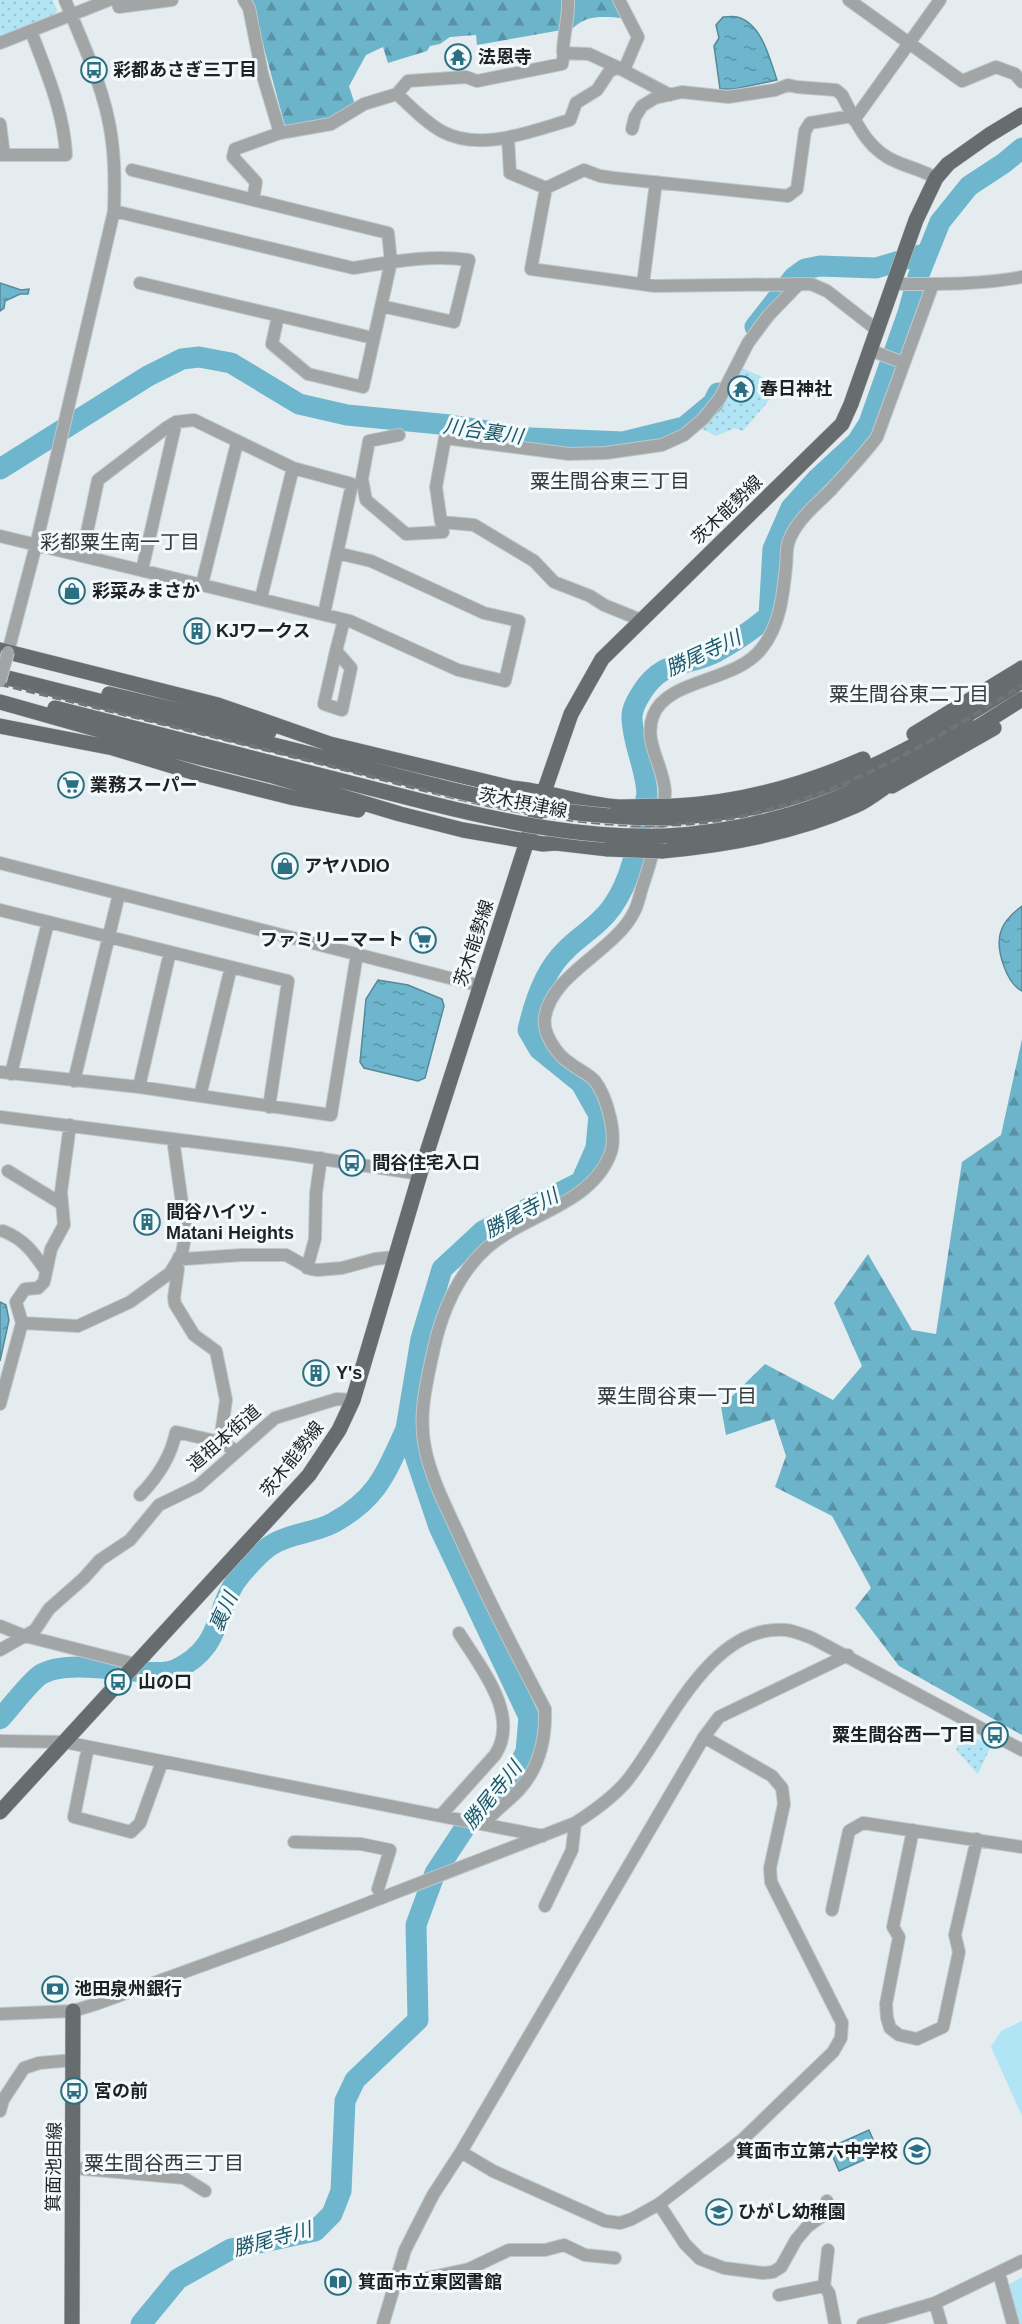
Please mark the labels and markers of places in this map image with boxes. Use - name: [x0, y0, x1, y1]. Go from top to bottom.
- temple icon: 法恩寺: [443, 42, 473, 72]
- place label: 法恩寺: [478, 47, 532, 67]
- bus stop icon: 彩都あさぎ三丁目: [79, 55, 109, 85]
- place label: 彩都あさぎ三丁目: [113, 60, 257, 80]
- temple icon: 春日神社: [726, 374, 756, 404]
- place label: 春日神社: [760, 379, 832, 399]
- shop icon: 彩菜みまさか: [57, 576, 87, 606]
- place label: 彩菜みまさか: [92, 581, 200, 601]
- building icon: KJワークス: [182, 616, 212, 646]
- place label: KJワークス: [216, 621, 310, 641]
- supermarket icon: 業務スーパー: [56, 770, 86, 800]
- place label: 業務スーパー: [90, 775, 198, 795]
- shop icon: アヤハDIO: [270, 851, 300, 881]
- place label: アヤハDIO: [304, 856, 390, 876]
- supermarket icon: ファミリーマート: [408, 925, 438, 955]
- place label: ファミリーマート: [260, 930, 404, 950]
- bus stop icon: 間谷住宅入口: [337, 1148, 367, 1178]
- place label: 間谷住宅入口: [372, 1153, 480, 1173]
- place label: 間谷ハイツ - Matani Heights: [166, 1202, 294, 1243]
- building icon: 間谷ハイツ - Matani Heights: [132, 1207, 162, 1237]
- building icon: Y's: [301, 1358, 331, 1388]
- place label: Y's: [336, 1363, 362, 1383]
- bus stop icon: 山の口: [103, 1667, 133, 1697]
- place label: 山の口: [138, 1672, 192, 1692]
- bus stop icon: 粟生間谷西一丁目: [980, 1720, 1010, 1750]
- place label: 粟生間谷西一丁目: [832, 1725, 976, 1745]
- bank icon: 池田泉州銀行: [40, 1974, 70, 2004]
- place label: 池田泉州銀行: [74, 1978, 182, 1999]
- bus stop icon: 宮の前: [59, 2076, 89, 2106]
- place label: 宮の前: [94, 2081, 148, 2101]
- school or university icon: 箕面市立第六中学校: [902, 2136, 932, 2166]
- place label: 箕面市立第六中学校: [736, 2141, 898, 2161]
- school or university icon: ひがし幼稚園: [704, 2197, 734, 2227]
- place label: ひがし幼稚園: [738, 2202, 846, 2222]
- library icon: 箕面市立東図書館: [323, 2267, 353, 2297]
- place label: 箕面市立東図書館: [358, 2272, 502, 2292]

